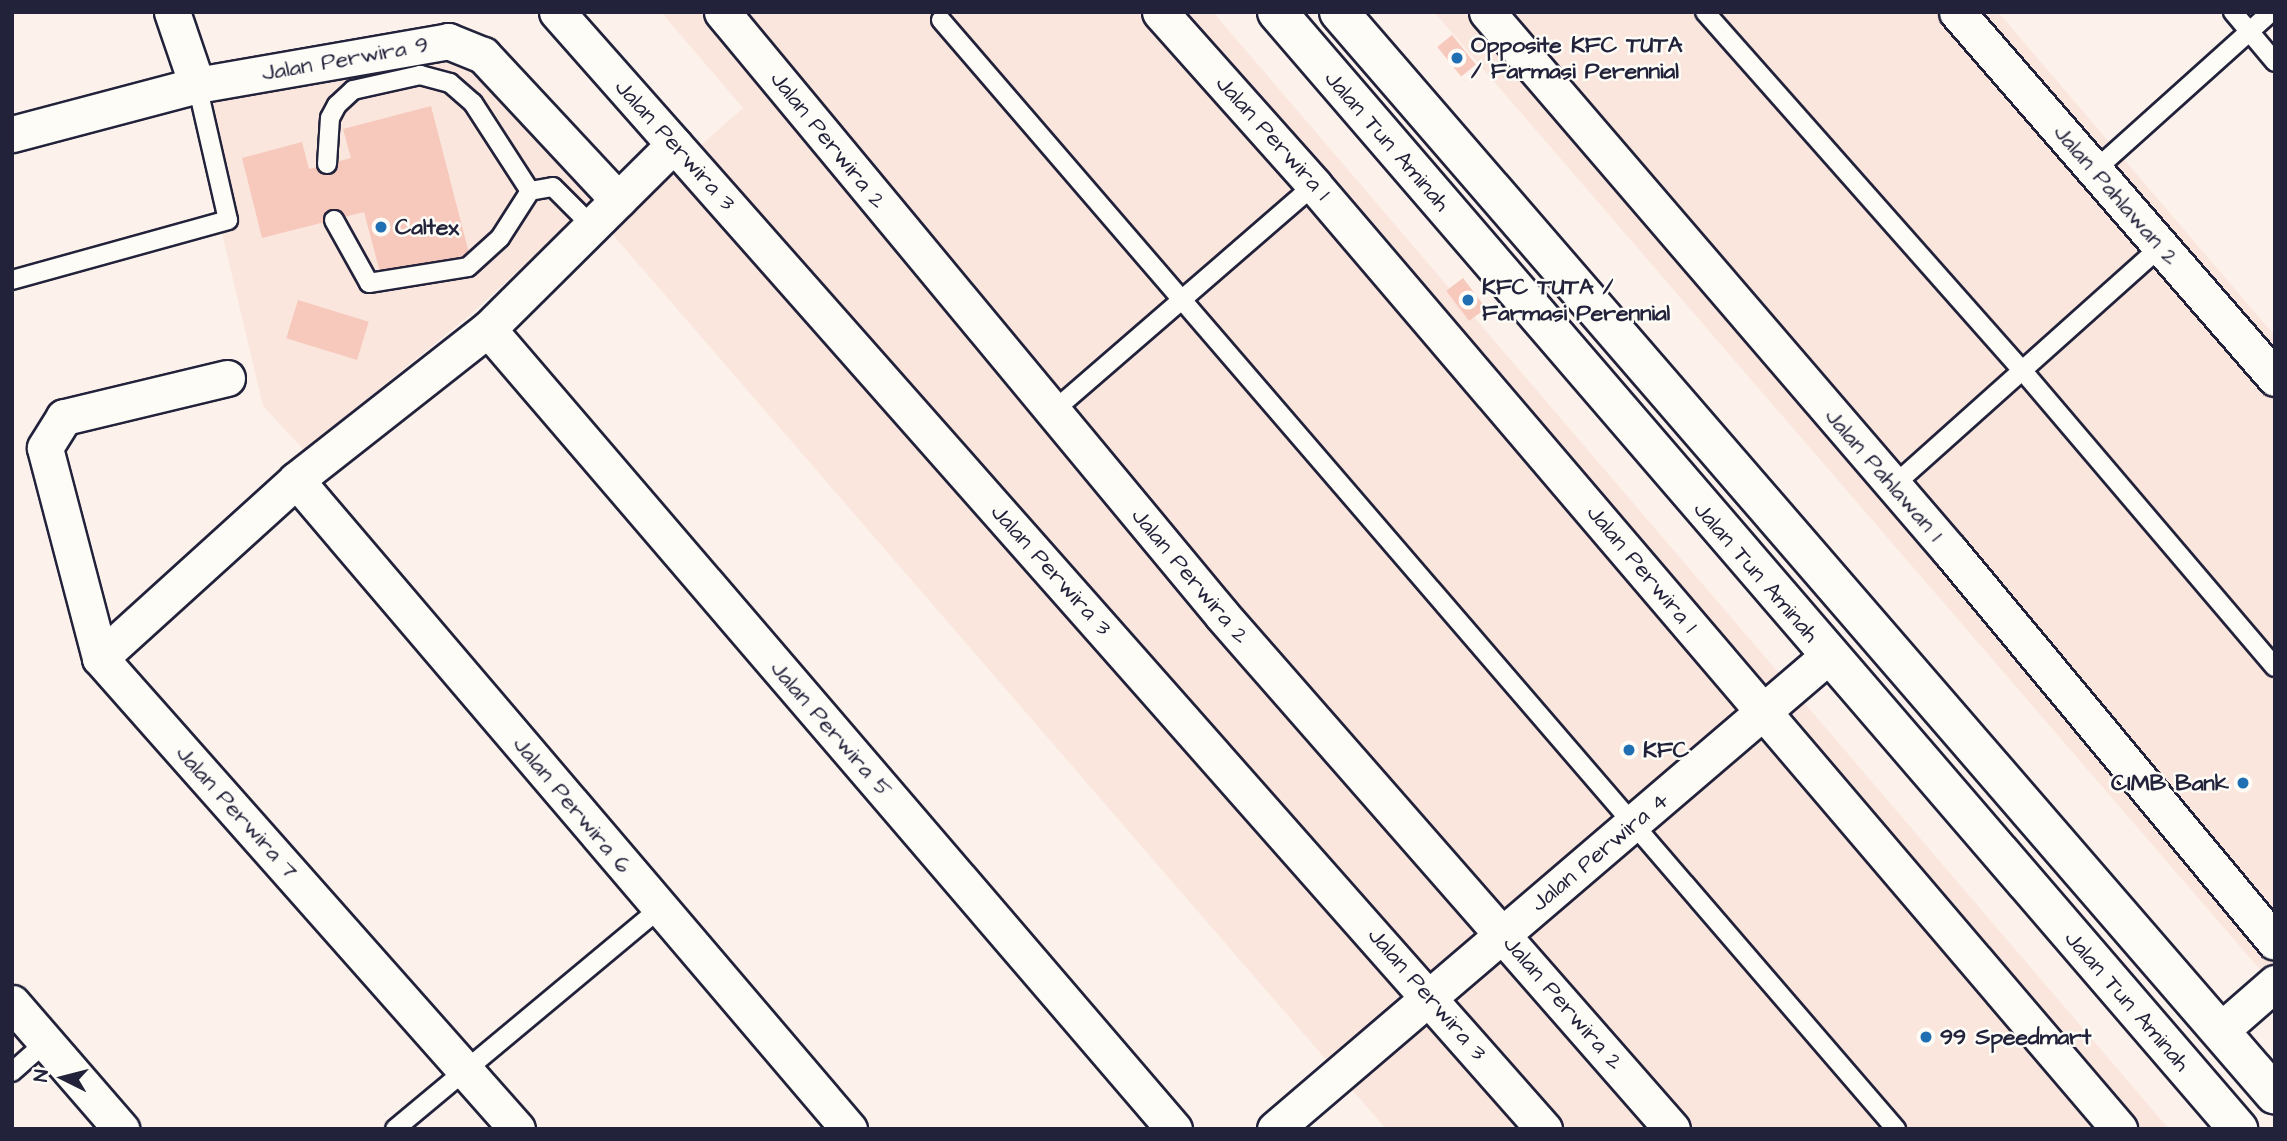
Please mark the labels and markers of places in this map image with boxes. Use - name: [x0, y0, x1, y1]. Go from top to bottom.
- place label: Opposite KFC TUTA / Farmasi Perennial: [1471, 31, 1683, 85]
- marker: Opposite KFC TUTA / Farmasi Perennial: [1449, 50, 1465, 66]
- place label: Caltex: [395, 213, 459, 241]
- marker: Caltex: [373, 219, 389, 235]
- place label: KFC TUTA / Farmasi Perennial: [1482, 273, 1670, 327]
- marker: KFC TUTA / Farmasi Perennial: [1460, 292, 1476, 308]
- place label: KFC: [1643, 736, 1689, 764]
- marker: KFC: [1621, 742, 1637, 758]
- place label: CIMB Bank: [2111, 769, 2229, 797]
- marker: CIMB Bank: [2235, 775, 2251, 791]
- place label: 99 Speedmart: [1940, 1023, 2091, 1051]
- marker: 99 Speedmart: [1918, 1029, 1934, 1045]

